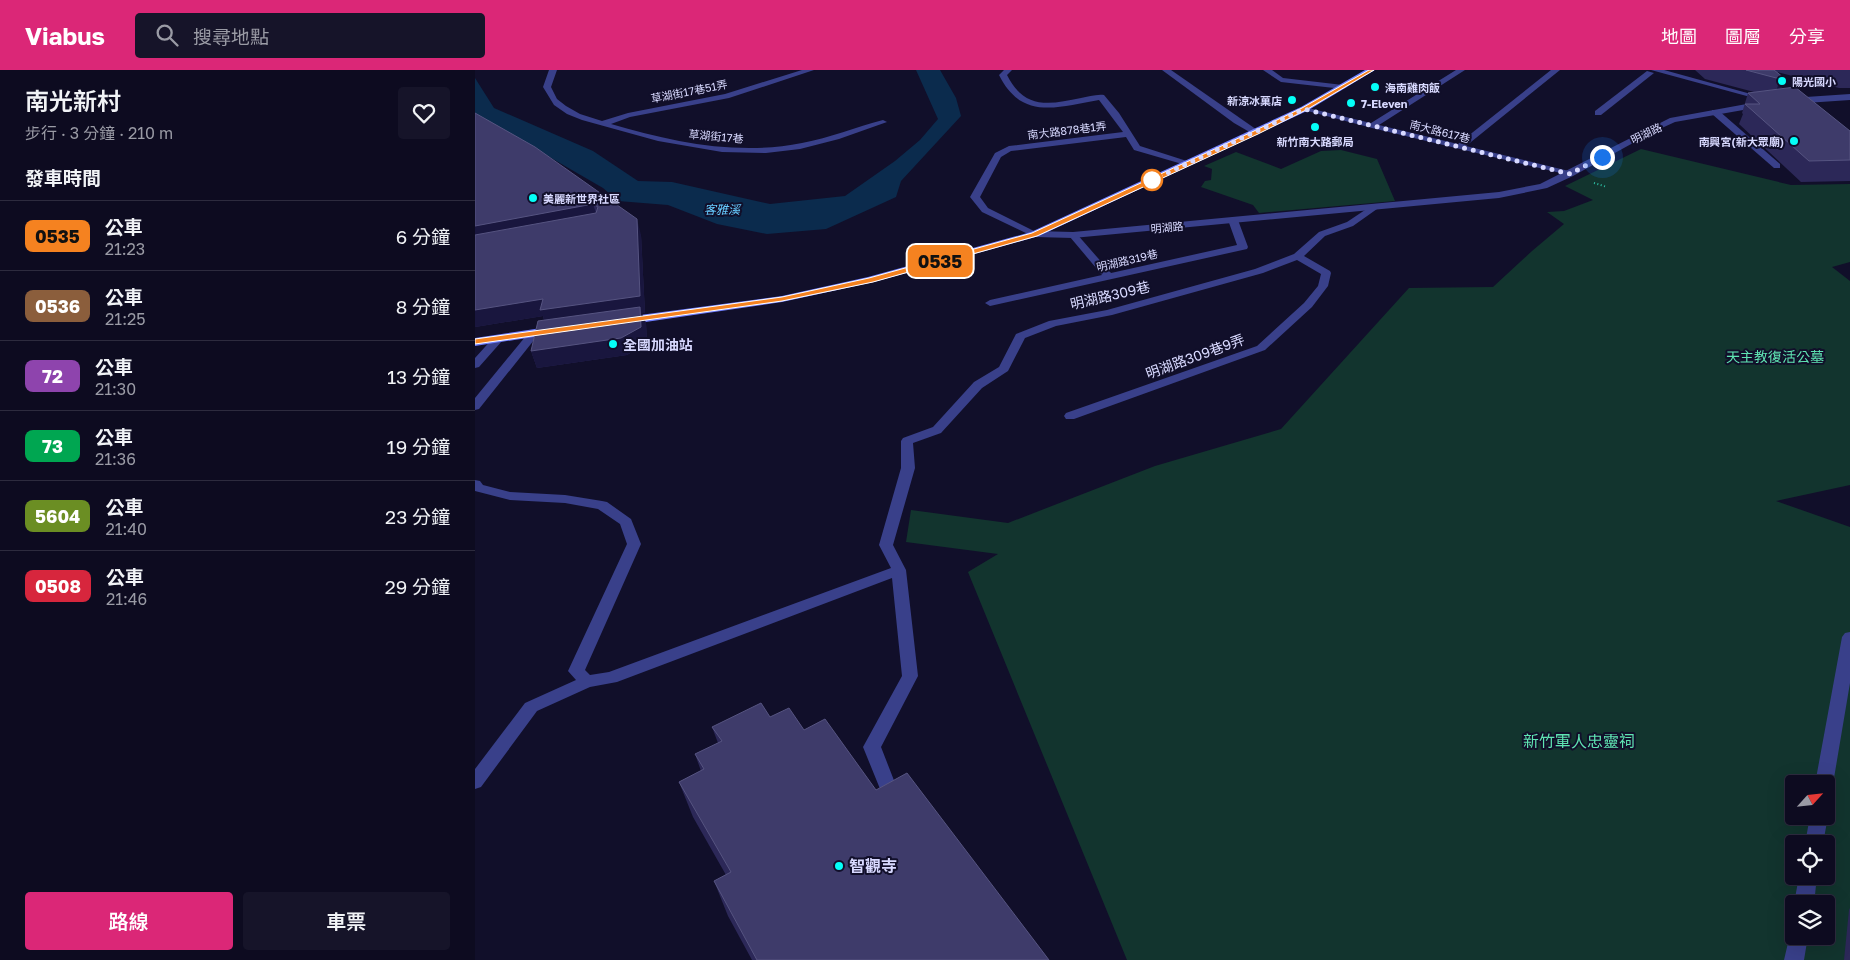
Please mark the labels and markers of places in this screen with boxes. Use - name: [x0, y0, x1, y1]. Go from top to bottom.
- marker: 陽光國小: [1776, 75, 1788, 87]
- place label: 陽光國小: [1792, 75, 1836, 88]
- marker: 海南雞肉飯: [1369, 81, 1381, 93]
- place label: 海南雞肉飯: [1385, 81, 1440, 94]
- place label: 新涼冰菓店: [1227, 94, 1282, 107]
- marker: 新涼冰菓店: [1286, 94, 1298, 106]
- marker: 7-Eleven: [1345, 97, 1357, 109]
- place label: 7-Eleven: [1361, 97, 1408, 110]
- marker: 新竹南大路郵局: [1309, 121, 1321, 133]
- place label: 新竹南大路郵局: [1277, 135, 1354, 148]
- place label: 南興宮(新大眾廟): [1699, 135, 1784, 148]
- marker: 南興宮(新大眾廟): [1788, 135, 1800, 147]
- unlabelled marker: [1141, 169, 1163, 191]
- marker: 美麗新世界社區: [527, 192, 539, 204]
- place label: 美麗新世界社區: [543, 192, 620, 205]
- place label: 全國加油站: [623, 336, 693, 353]
- marker: 全國加油站: [607, 338, 619, 350]
- place label: 智觀寺: [849, 856, 897, 876]
- marker: 智觀寺: [833, 860, 845, 872]

